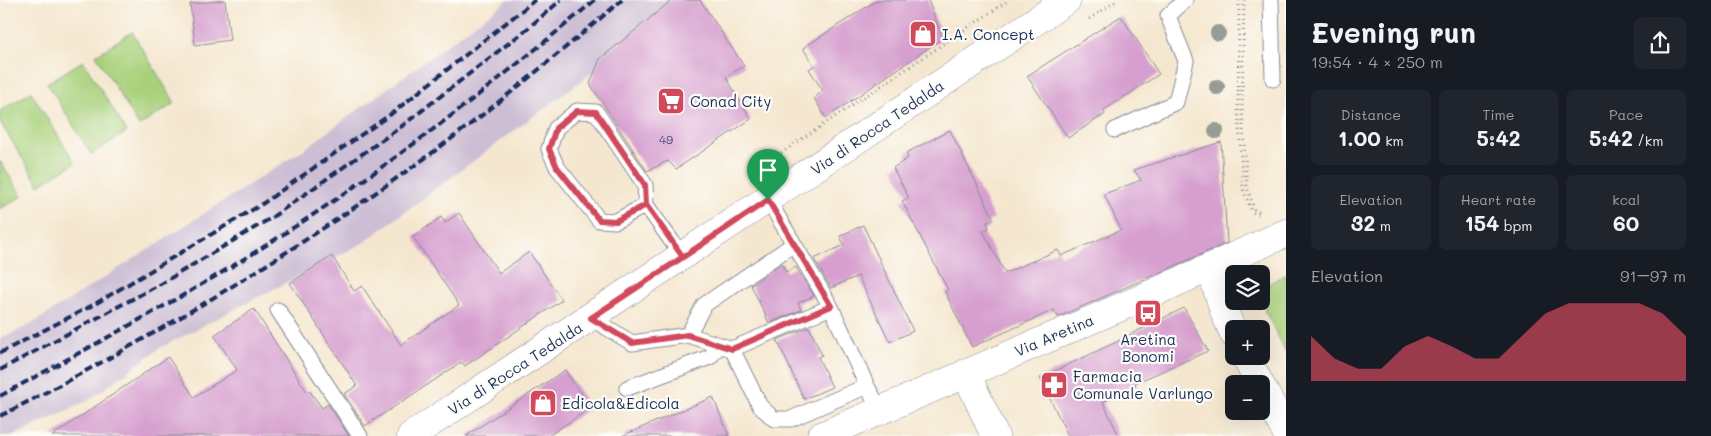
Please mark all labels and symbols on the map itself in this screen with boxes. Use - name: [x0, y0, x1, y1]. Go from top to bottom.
- shop icon: I.A. Concept: [908, 19, 938, 49]
- place label: I.A. Concept: [942, 24, 1035, 44]
- street label: Via di Rocca Tedalda: [806, 75, 948, 179]
- supermarket icon: Conad City: [656, 86, 686, 116]
- place label: Conad City: [690, 91, 771, 111]
- house number: 49: [659, 131, 673, 147]
- pin: [747, 149, 789, 200]
- bus stop icon: Aretina Bonomi: [1133, 298, 1163, 328]
- street label: Via Aretina: [1011, 309, 1097, 361]
- street label: Via di Rocca Tedalda: [444, 317, 586, 419]
- place label: Aretina Bonomi: [1120, 329, 1176, 366]
- place label: Farmacia Comunale Varlungo: [1073, 366, 1213, 403]
- pharmacy icon: Farmacia Comunale Varlungo: [1039, 370, 1069, 400]
- shop icon: Edicola&Edicola: [528, 388, 558, 418]
- place label: Edicola&Edicola: [562, 393, 680, 413]

